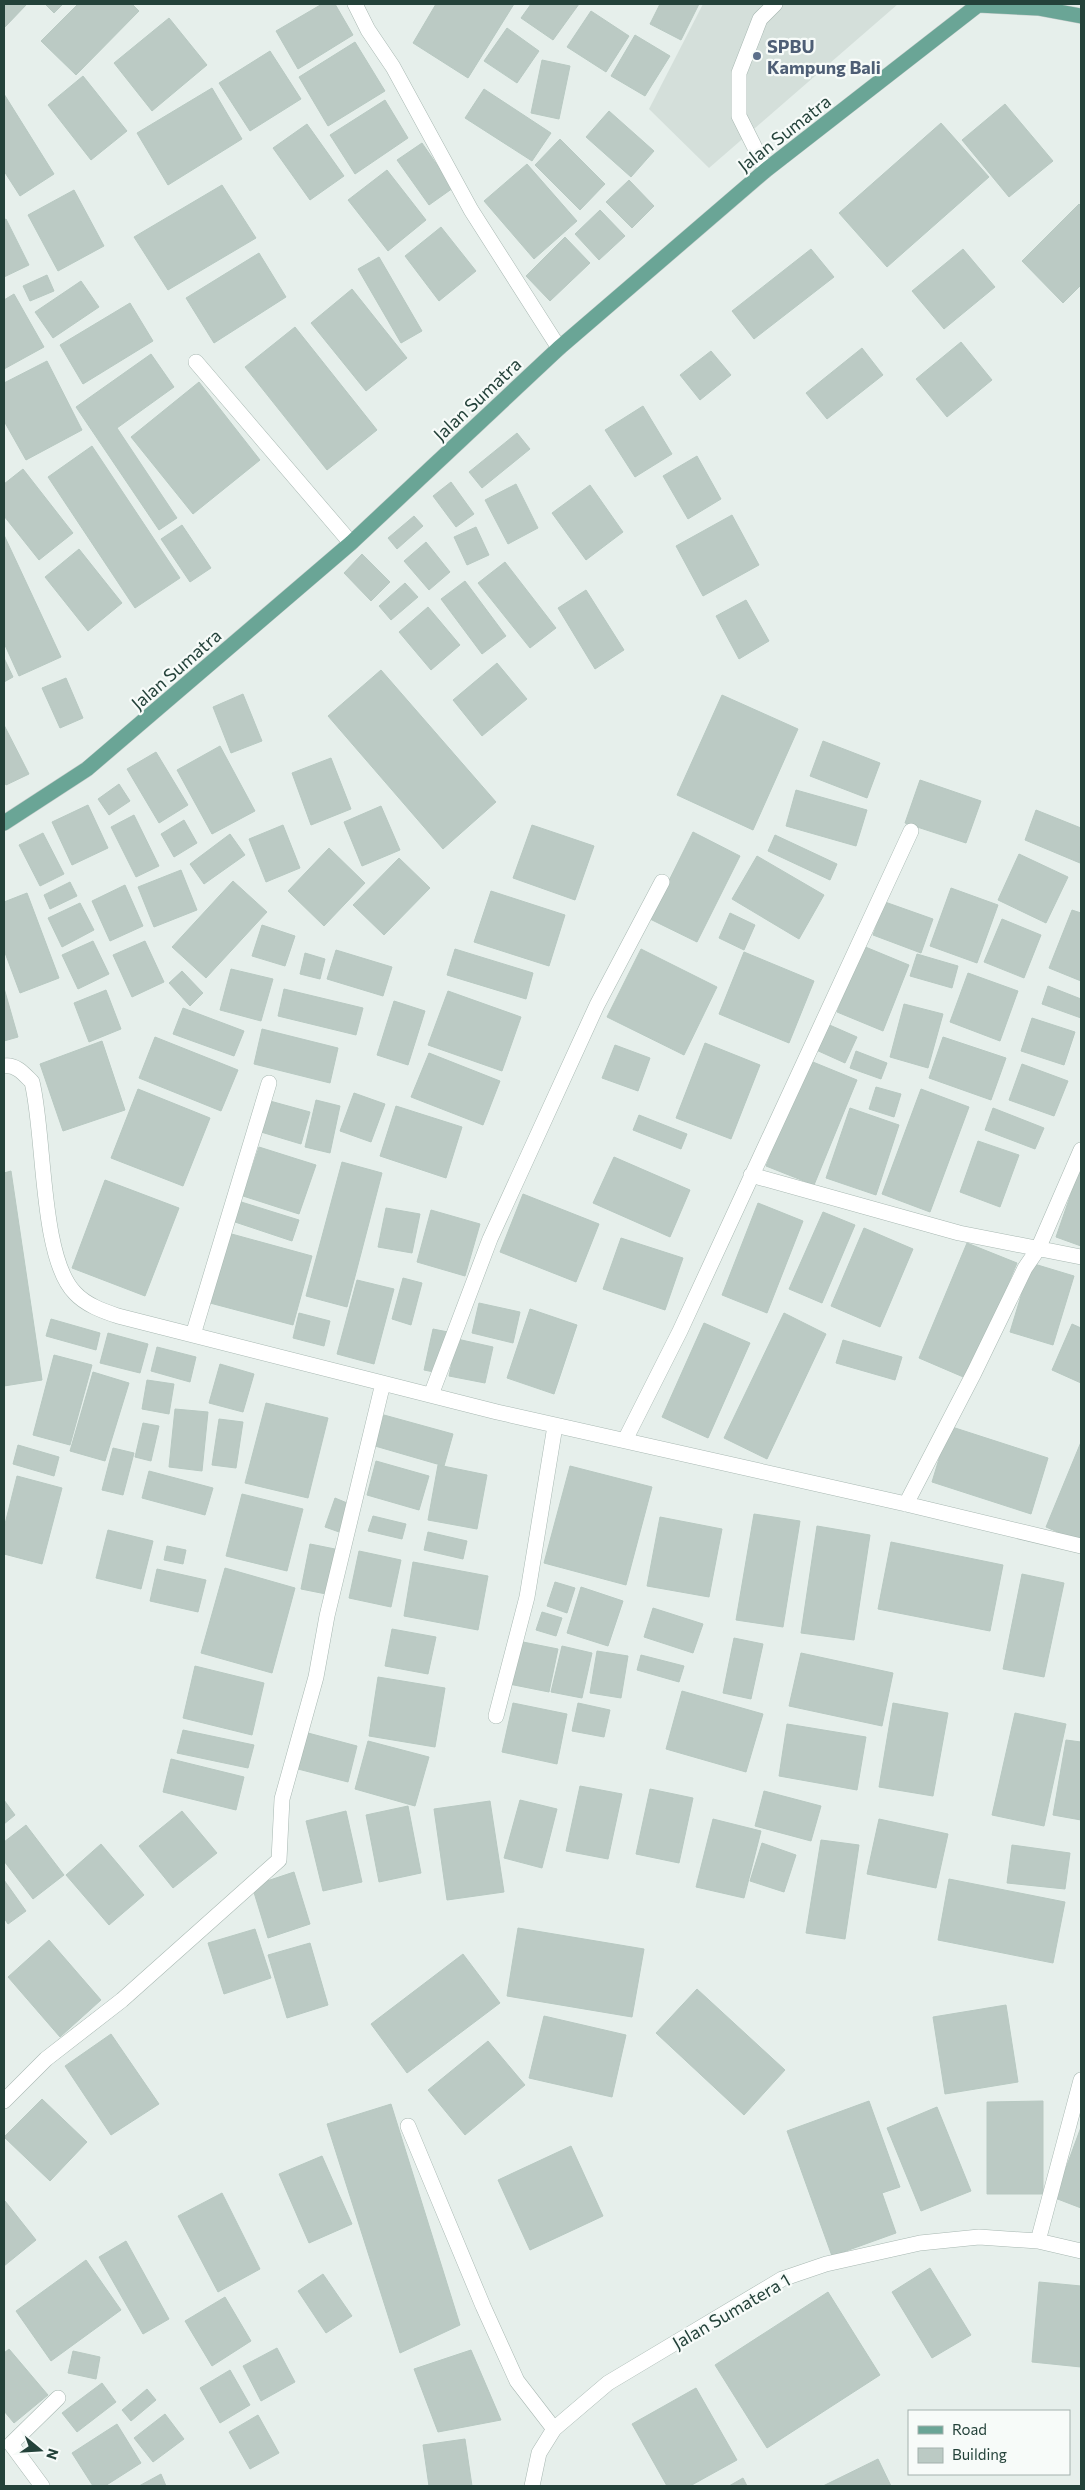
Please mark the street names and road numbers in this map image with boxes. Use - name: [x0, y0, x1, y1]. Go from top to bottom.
- street label: Jalan Sumatra: [733, 90, 835, 176]
- street label: Jalan Sumatra: [429, 353, 525, 445]
- street label: Jalan Sumatra: [127, 624, 225, 714]
- street label: Jalan Sumatera 1: [668, 2268, 794, 2354]

